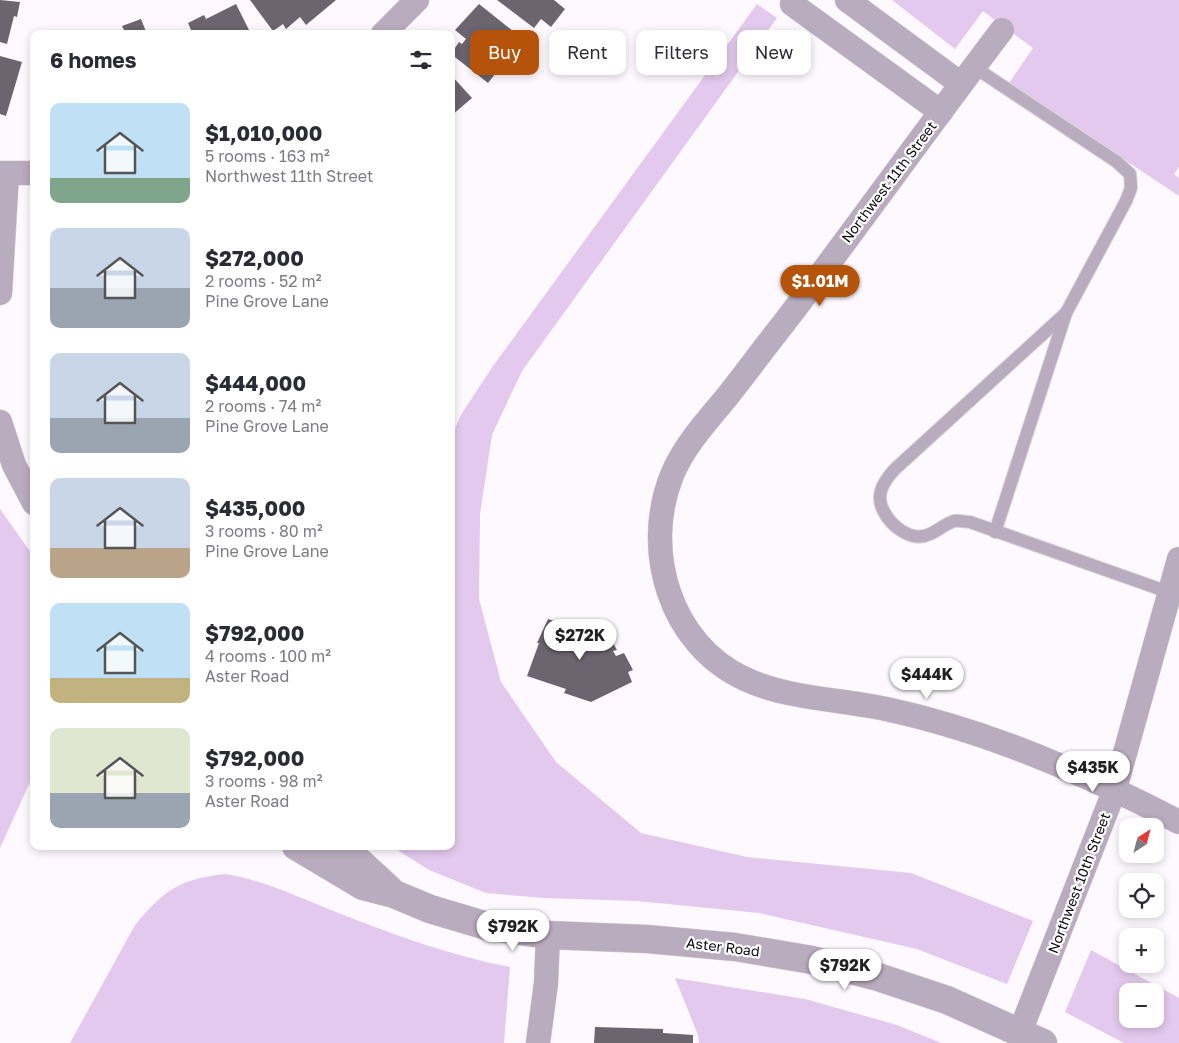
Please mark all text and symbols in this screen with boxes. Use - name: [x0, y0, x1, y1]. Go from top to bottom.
- chip: Buy: [470, 30, 539, 75]
- chip: Rent: [549, 30, 626, 75]
- chip: Filters: [636, 30, 727, 75]
- chip: New: [737, 30, 811, 75]
- icon: filters: [407, 46, 435, 74]
- text: 6 homes: [50, 47, 136, 73]
- street label: Northwest 11th Street: [837, 118, 940, 246]
- text: $1,010,000: [205, 120, 322, 146]
- icon: home: [90, 123, 150, 183]
- text: 5 rooms · 163 m²: [205, 146, 330, 166]
- text: Northwest 11th Street: [205, 166, 373, 186]
- text: $272,000: [205, 245, 304, 271]
- icon: home: [90, 248, 150, 308]
- pin: $1.01M: [779, 264, 861, 307]
- text: 2 rooms · 52 m²: [205, 271, 321, 291]
- text: $1.01M: [792, 271, 848, 291]
- text: Pine Grove Lane: [205, 291, 329, 311]
- text: $444,000: [205, 370, 306, 396]
- icon: home: [90, 373, 150, 433]
- text: 2 rooms · 74 m²: [205, 396, 321, 416]
- text: Pine Grove Lane: [205, 416, 329, 436]
- text: $435,000: [205, 495, 306, 521]
- icon: home: [90, 498, 150, 558]
- text: 3 rooms · 80 m²: [205, 521, 323, 541]
- text: Pine Grove Lane: [205, 541, 329, 561]
- pin: $272K: [545, 618, 615, 661]
- text: $792,000: [205, 620, 304, 646]
- icon: home: [90, 623, 150, 683]
- text: $272K: [555, 625, 605, 645]
- text: 4 rooms · 100 m²: [205, 646, 331, 666]
- pin: $444K: [892, 658, 962, 700]
- text: $444K: [901, 664, 953, 684]
- text: Aster Road: [205, 666, 289, 686]
- text: $792,000: [205, 745, 304, 771]
- icon: home: [90, 748, 150, 808]
- pin: $435K: [1058, 750, 1128, 793]
- text: $435K: [1067, 757, 1119, 777]
- text: 3 rooms · 98 m²: [205, 771, 322, 791]
- text: Aster Road: [205, 791, 289, 811]
- street label: Northwest 10th Street: [1044, 810, 1113, 956]
- north arrow: [1119, 818, 1164, 862]
- map controls: [1119, 818, 1164, 1028]
- button: locate: [1119, 873, 1164, 918]
- pin: $792K: [478, 910, 548, 952]
- text: $792K: [488, 916, 538, 936]
- button: +: [1119, 928, 1164, 973]
- street label: Aster Road: [685, 934, 761, 959]
- pin: $792K: [810, 948, 880, 991]
- text: $792K: [820, 955, 870, 975]
- button: −: [1119, 983, 1164, 1028]

